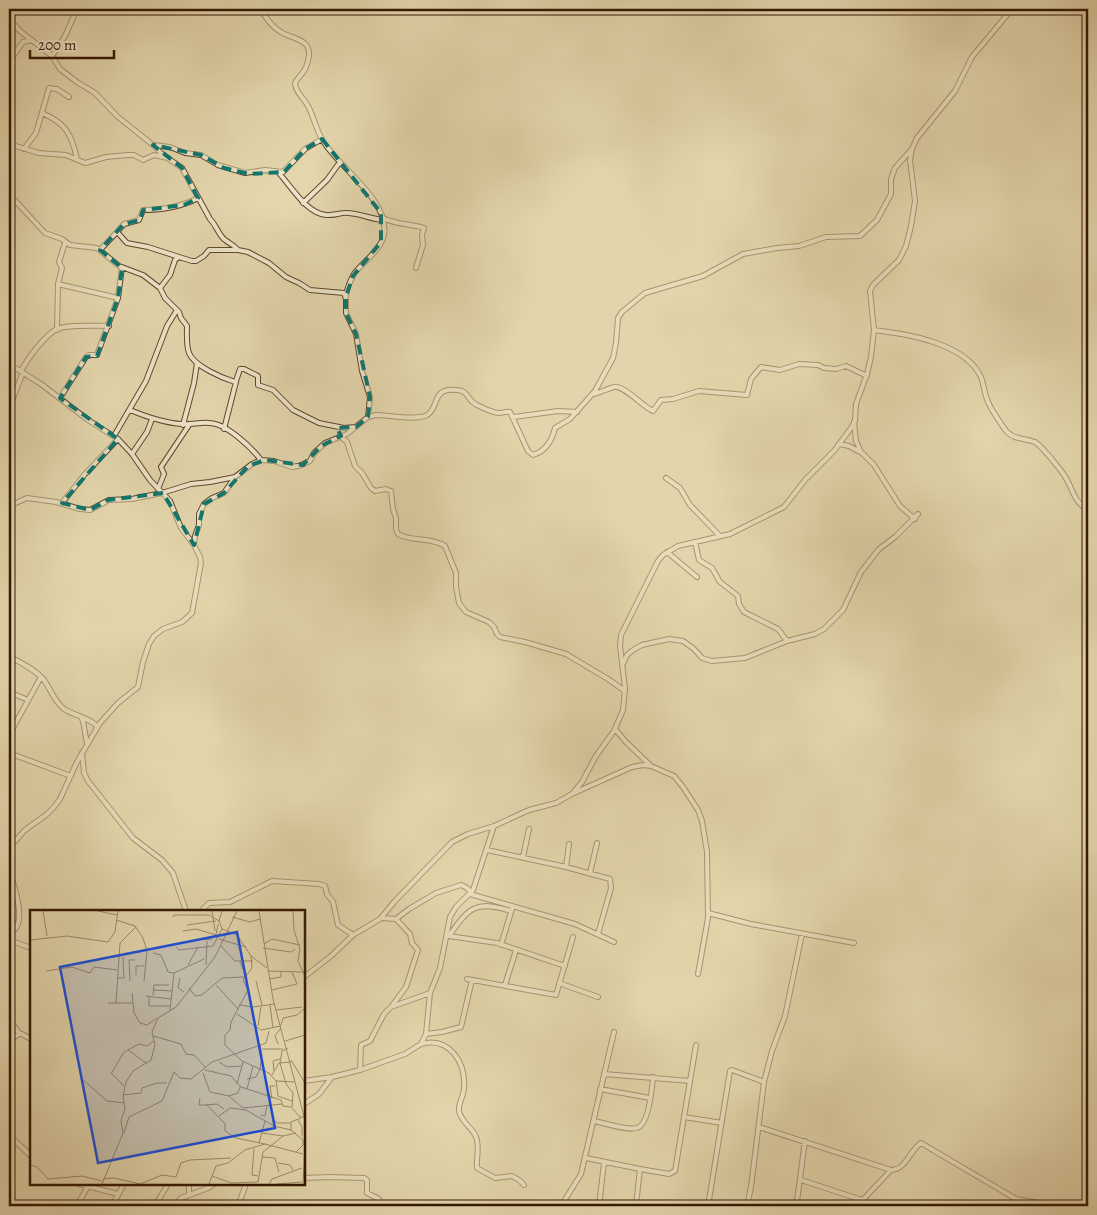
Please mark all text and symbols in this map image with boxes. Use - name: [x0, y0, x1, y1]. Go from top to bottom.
- scale bar: [30, 28, 114, 60]
- text: 200 m: [38, 35, 77, 55]
- inset map: [30, 910, 305, 1185]

